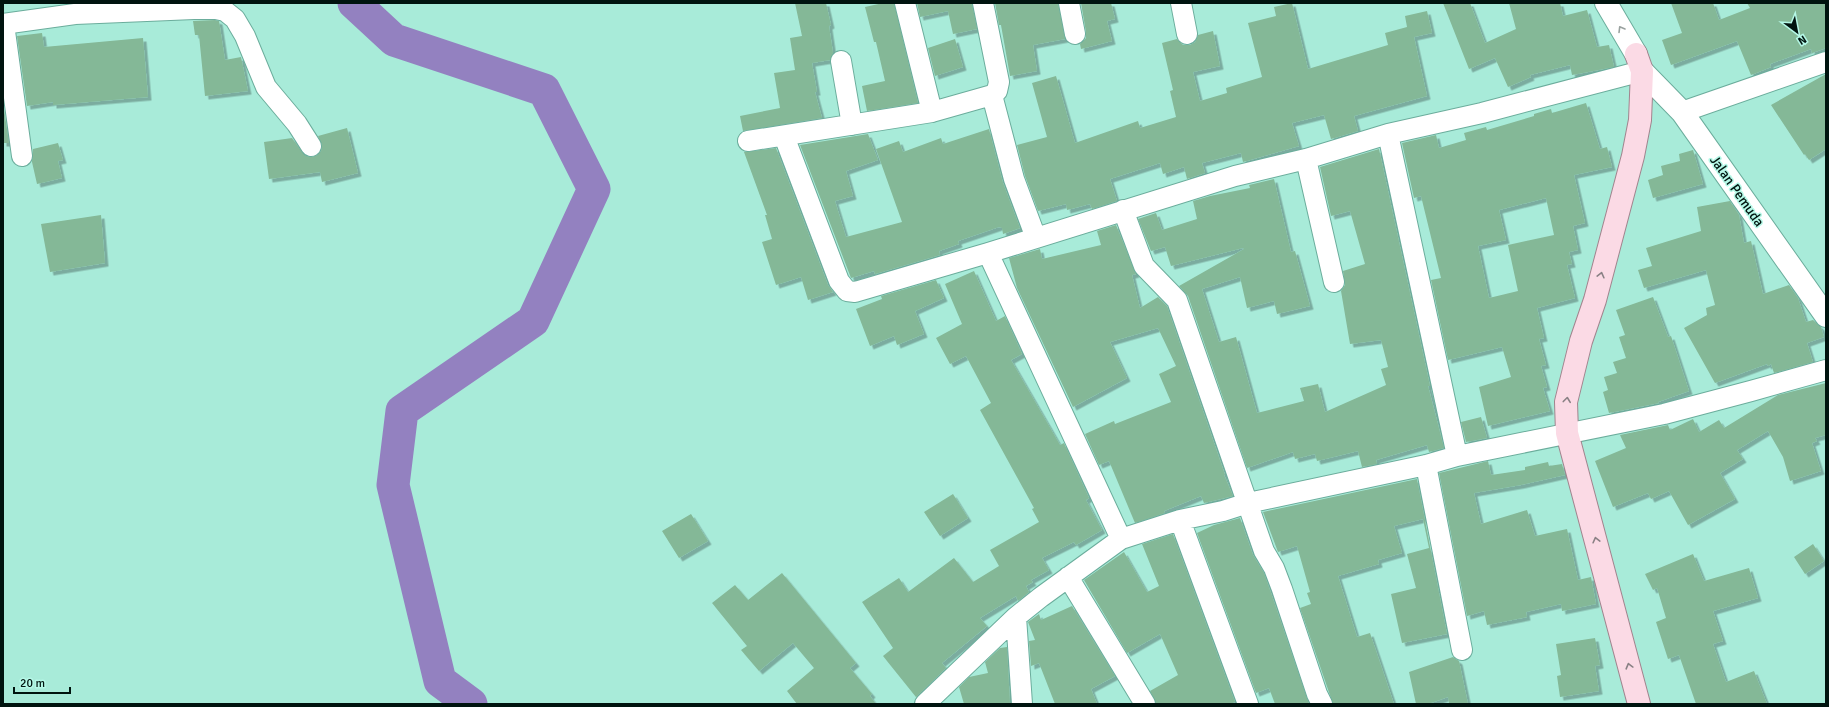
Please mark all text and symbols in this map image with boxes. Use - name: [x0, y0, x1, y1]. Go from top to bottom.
- north arrow: [1777, 12, 1817, 52]
- one-way arrow: [1618, 26, 1625, 33]
- text: N: [1795, 33, 1809, 48]
- street label: Jalan Pemuda: [1706, 152, 1768, 230]
- one-way arrow: [1596, 272, 1605, 279]
- one-way arrow: [1563, 397, 1572, 404]
- one-way arrow: [1592, 537, 1601, 544]
- one-way arrow: [1625, 663, 1633, 670]
- scale bar: [14, 669, 70, 695]
- text: 20 m: [20, 676, 45, 691]

